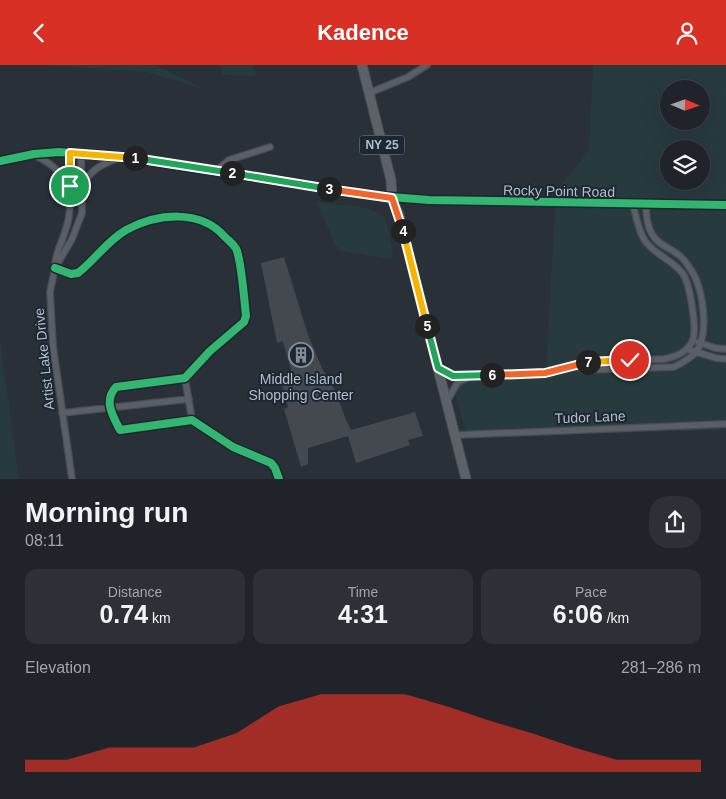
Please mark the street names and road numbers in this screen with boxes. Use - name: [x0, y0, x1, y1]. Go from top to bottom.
- road number: NY 25: [360, 135, 404, 155]
- street label: Rocky Point Road: [503, 182, 615, 200]
- street label: Artist Lake Drive: [31, 307, 57, 411]
- street label: Tudor Lane: [554, 408, 626, 426]

